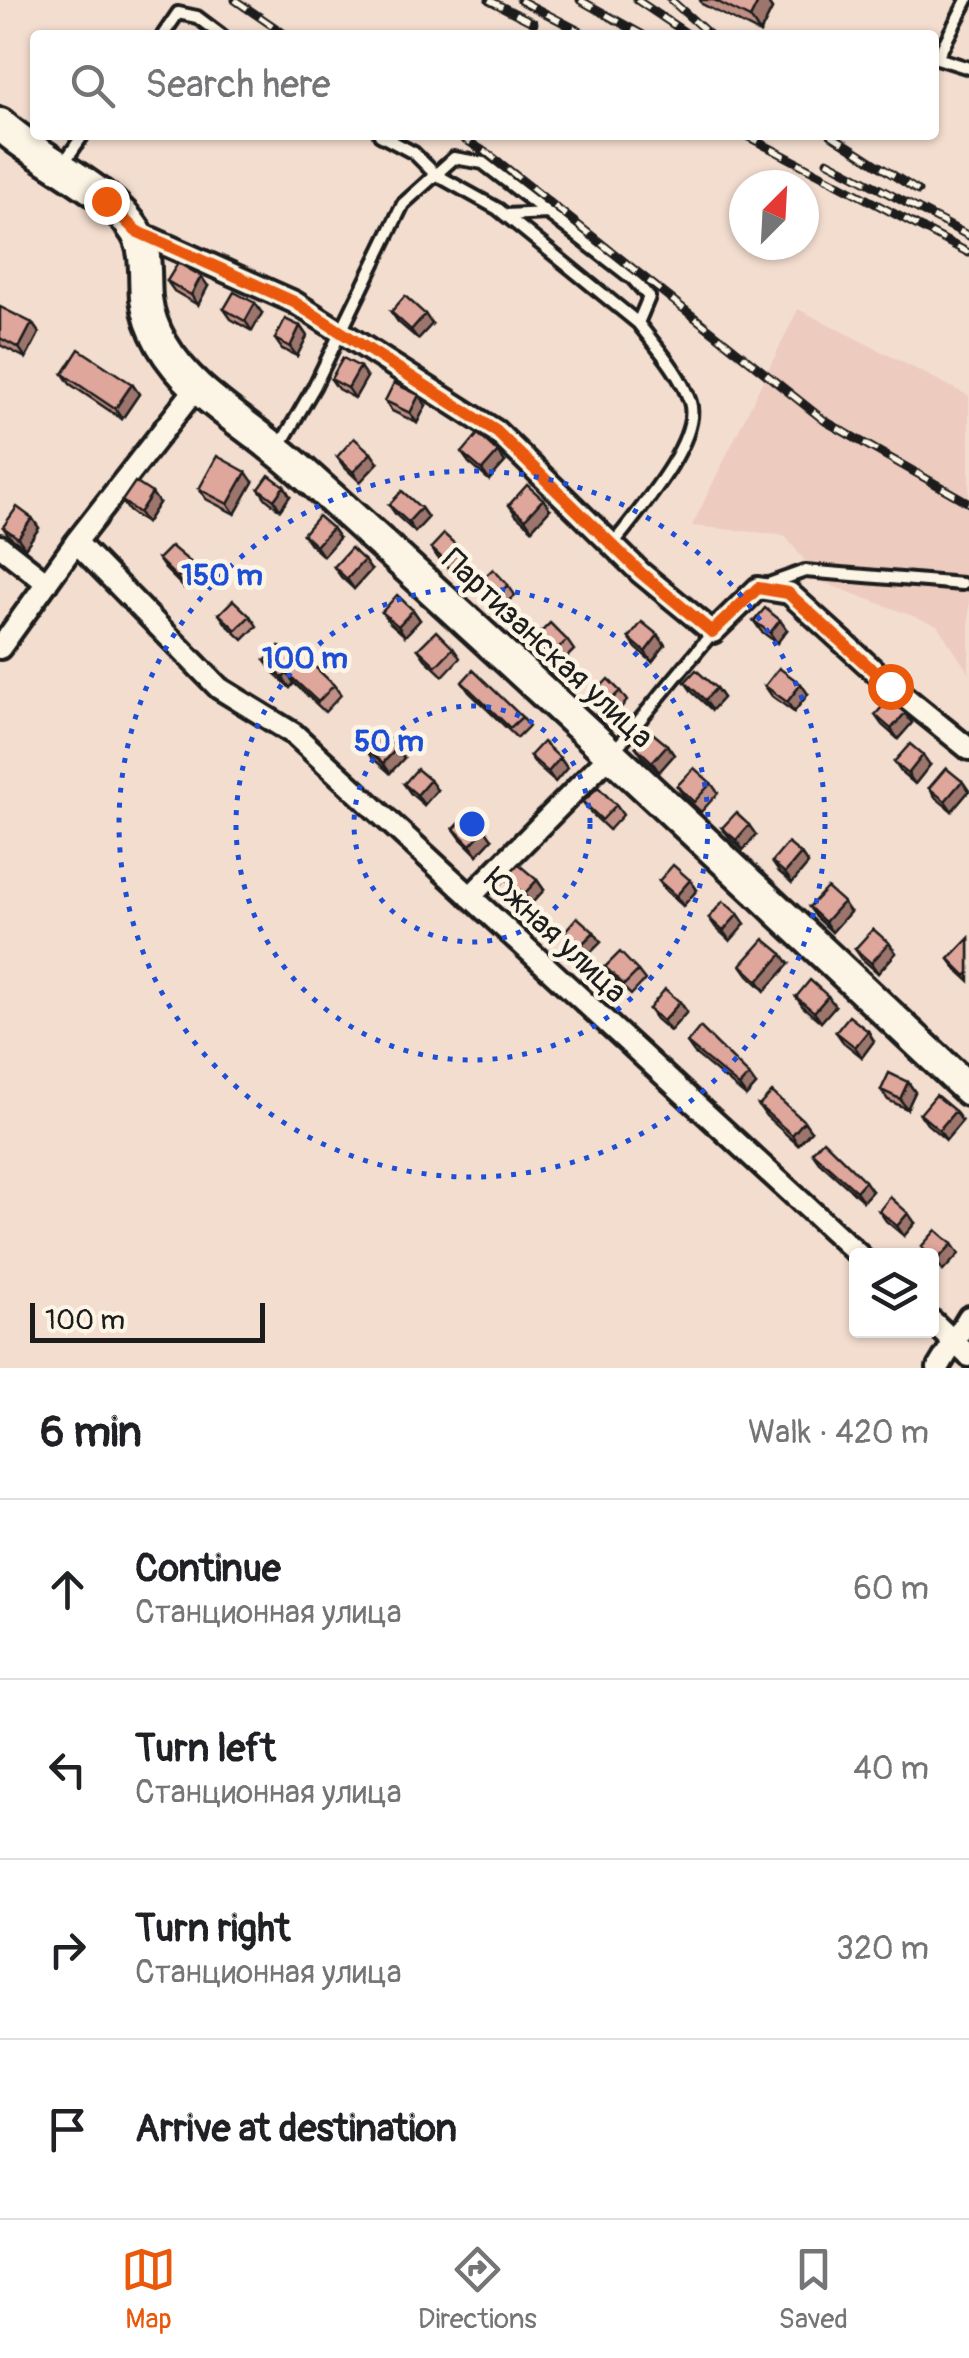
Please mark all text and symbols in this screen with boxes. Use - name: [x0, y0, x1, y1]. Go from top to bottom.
- search box: [30, 30, 939, 140]
- icon: search: [65, 58, 120, 113]
- text: Search here: [145, 61, 331, 109]
- north arrow: [729, 170, 819, 260]
- route end: [84, 179, 130, 225]
- street label: Партизанская улица: [433, 540, 662, 757]
- text: 150 m: [181, 557, 263, 594]
- text: 100 m: [262, 640, 348, 677]
- route start: [868, 664, 914, 710]
- text: 50 m: [354, 723, 424, 760]
- centre of rings: [454, 806, 490, 842]
- street label: Южная улица: [476, 860, 635, 1012]
- map controls: [849, 1248, 939, 1338]
- button: layers: [849, 1248, 939, 1338]
- scale bar: [30, 1298, 265, 1342]
- text: 100 m: [45, 1303, 125, 1338]
- text: 6 min: [40, 1407, 142, 1459]
- text: Walk · 420 m: [748, 1413, 929, 1453]
- text: Continue: [135, 1545, 281, 1593]
- icon: ahead: [40, 1562, 95, 1617]
- text: 60 m: [853, 1569, 929, 1609]
- text: Станционная улица: [135, 1593, 402, 1633]
- text: Turn left: [135, 1725, 276, 1773]
- icon: left: [40, 1742, 95, 1797]
- text: 40 m: [853, 1749, 929, 1789]
- text: Станционная улица: [135, 1773, 402, 1813]
- text: Turn right: [135, 1905, 290, 1953]
- icon: right: [40, 1922, 95, 1977]
- text: 320 m: [836, 1929, 929, 1969]
- text: Станционная улица: [135, 1953, 402, 1993]
- icon: arrive: [40, 2102, 95, 2157]
- text: Arrive at destination: [135, 2105, 457, 2153]
- tab: Map: [121, 2242, 176, 2337]
- tab: Directions: [418, 2242, 537, 2337]
- tab: Saved: [779, 2242, 848, 2337]

